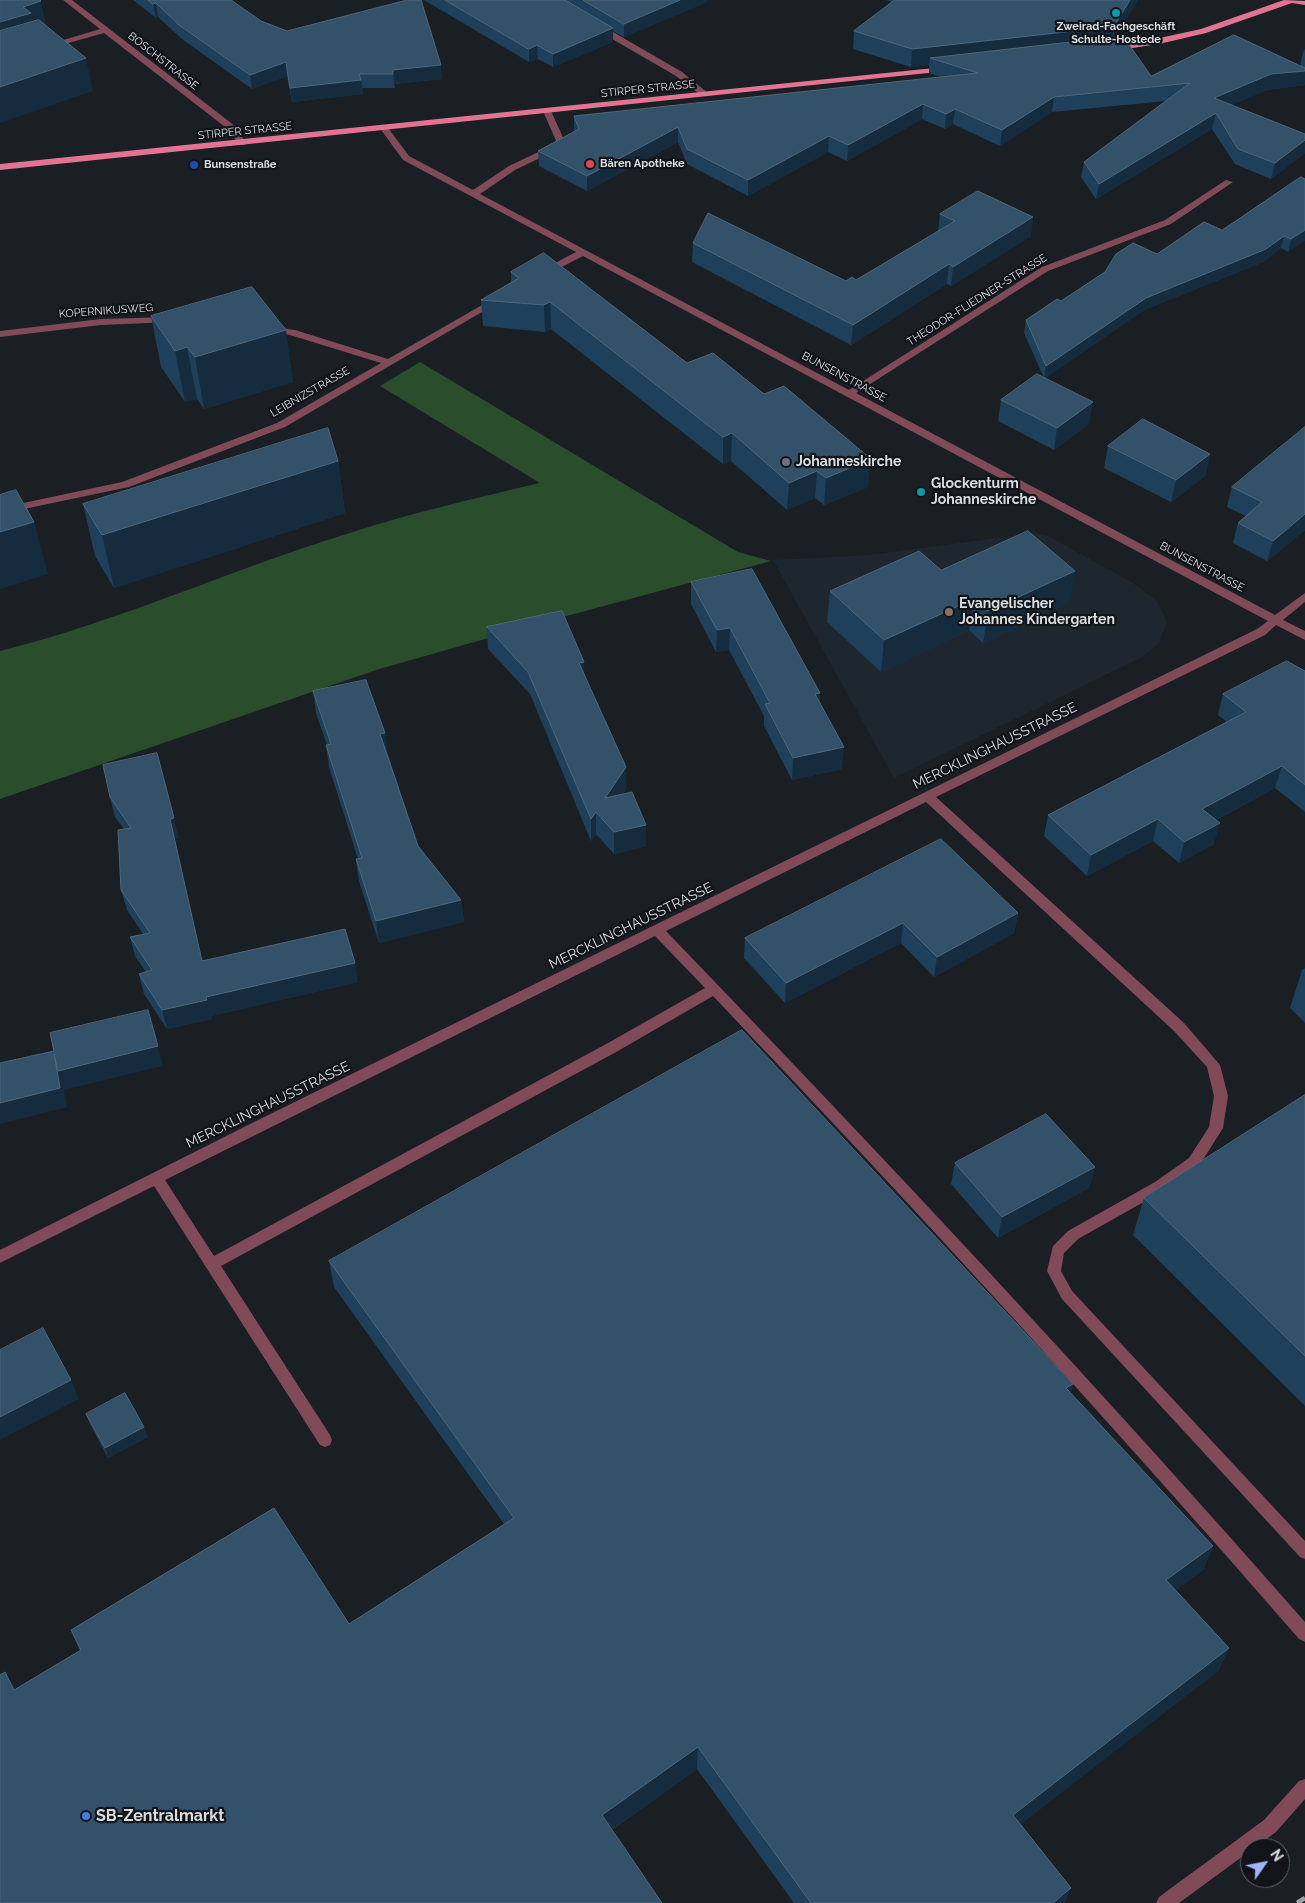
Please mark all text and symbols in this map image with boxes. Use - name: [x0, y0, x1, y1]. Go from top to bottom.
- marker: Zweirad-Fachgeschäft Schulte-Hostede: [1110, 7, 1122, 19]
- place label: Zweirad-Fachgeschäft Schulte-Hostede: [1057, 20, 1175, 46]
- street label: BOSCHSTRASSE: [125, 29, 201, 93]
- street label: STIRPER STRASSE: [600, 77, 696, 101]
- street label: STIRPER STRASSE: [197, 119, 293, 143]
- place label: Bären Apotheke: [600, 157, 685, 171]
- place label: Bunsenstraße: [204, 158, 276, 172]
- marker: Bären Apotheke: [584, 158, 596, 170]
- marker: Bunsenstraße: [188, 159, 200, 171]
- street label: THEODOR-FLIEDNER-STRASSE: [905, 251, 1049, 349]
- street label: KOPERNIKUSWEG: [58, 301, 154, 321]
- street label: BUNSENSTRASSE: [799, 349, 889, 405]
- street label: LEIBNIZSTRASSE: [268, 364, 352, 420]
- place label: Johanneskirche: [796, 454, 901, 470]
- marker: Johanneskirche: [780, 456, 792, 468]
- place label: Glockenturm Johanneskirche: [931, 476, 1036, 508]
- marker: Glockenturm Johanneskirche: [915, 486, 927, 498]
- street label: BUNSENSTRASSE: [1157, 539, 1247, 595]
- place label: Evangelischer Johannes Kindergarten: [959, 596, 1115, 628]
- marker: Evangelischer Johannes Kindergarten: [943, 606, 955, 618]
- street label: MERCKLINGHAUSSTRASSE: [910, 699, 1080, 793]
- street label: MERCKLINGHAUSSTRASSE: [546, 879, 716, 973]
- street label: MERCKLINGHAUSSTRASSE: [183, 1058, 353, 1152]
- place label: SB-Zentralmarkt: [96, 1806, 224, 1826]
- marker: SB-Zentralmarkt: [80, 1810, 92, 1822]
- north arrow: [1240, 1838, 1290, 1888]
- text: N: [1267, 1847, 1286, 1864]

